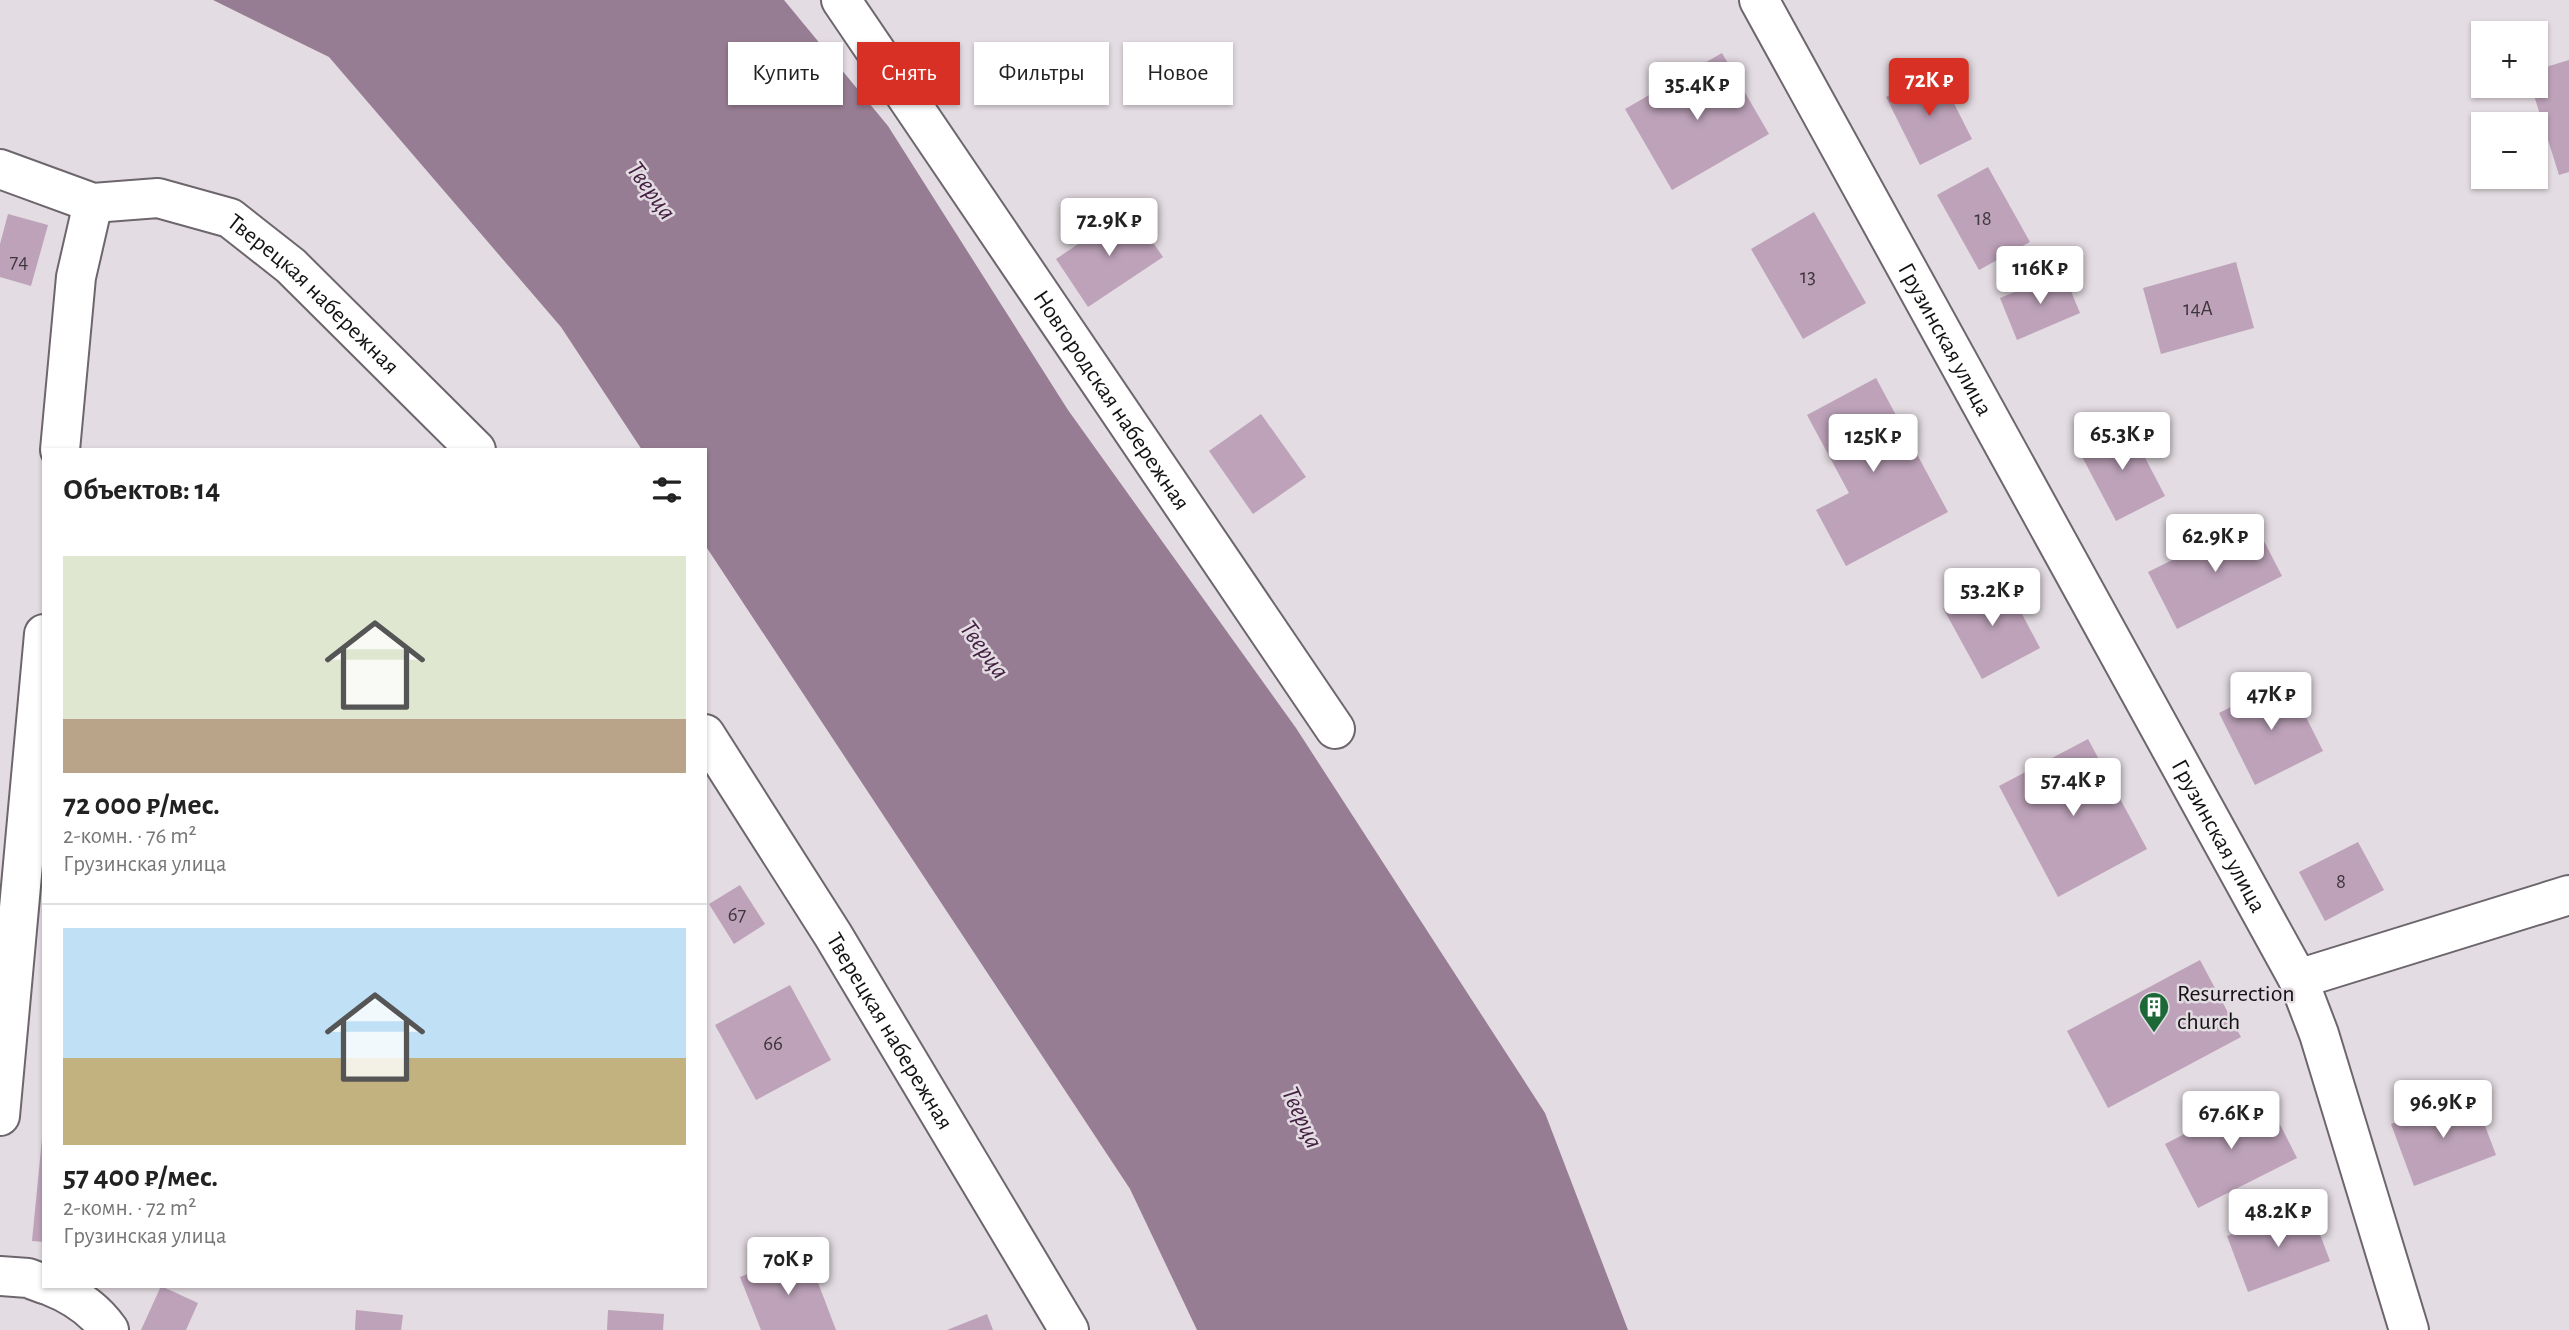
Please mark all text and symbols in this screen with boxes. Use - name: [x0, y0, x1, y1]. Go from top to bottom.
- map controls: [2471, 21, 2548, 189]
- button: +: [2471, 21, 2548, 98]
- chip: Купить: [728, 42, 843, 105]
- chip: Снять: [857, 42, 960, 105]
- chip: Фильтры: [974, 42, 1109, 105]
- chip: Новое: [1123, 42, 1233, 105]
- pin: 72K ₽: [1880, 58, 1978, 118]
- pin: 35.4K ₽: [1632, 62, 1762, 122]
- text: 72K ₽: [1905, 69, 1953, 92]
- text: 35.4K ₽: [1665, 73, 1729, 96]
- button: −: [2471, 112, 2548, 189]
- water label: Тверца: [622, 157, 681, 224]
- pin: 72.9K ₽: [1044, 198, 1174, 258]
- house number: 18: [1974, 208, 1992, 229]
- text: 72.9K ₽: [1077, 209, 1141, 232]
- street label: Тверецкая набережная: [223, 210, 403, 379]
- pin: 116K ₽: [1983, 246, 2097, 306]
- house number: 74: [10, 251, 28, 272]
- text: 116K ₽: [2012, 257, 2068, 280]
- street label: Грузинская улица: [1893, 259, 1996, 420]
- house number: 13: [1800, 266, 1816, 287]
- street label: Новгородская набережная: [1028, 286, 1194, 515]
- house number: 14А: [2183, 298, 2213, 319]
- pin: 65.3K ₽: [2057, 412, 2187, 472]
- pin: 125K ₽: [1816, 414, 1930, 474]
- text: 65.3K ₽: [2090, 423, 2154, 446]
- text: 125K ₽: [1845, 425, 1901, 448]
- icon: filters: [648, 471, 686, 509]
- text: Объектов: 14: [63, 475, 220, 505]
- pin: 62.9K ₽: [2150, 514, 2280, 574]
- text: 62.9K ₽: [2182, 525, 2248, 548]
- pin: 53.2K ₽: [1927, 568, 2057, 628]
- text: 53.2K ₽: [1960, 579, 2024, 602]
- icon: home: [312, 602, 438, 728]
- water label: Тверца: [955, 616, 1014, 683]
- pin: 47K ₽: [2222, 672, 2320, 732]
- text: 47K ₽: [2246, 683, 2296, 706]
- street label: Грузинская улица: [2167, 756, 2270, 917]
- pin: 57.4K ₽: [2008, 758, 2138, 818]
- text: 57.4K ₽: [2041, 769, 2105, 792]
- text: 72 000 ₽/мес.: [63, 790, 220, 820]
- text: 2-комн. · 76 m²: [63, 825, 197, 848]
- text: Грузинская улица: [63, 853, 226, 876]
- house number: 8: [2336, 871, 2346, 892]
- house number: 67: [728, 904, 747, 925]
- street label: Тверецкая набережная: [822, 929, 957, 1134]
- icon: home: [312, 974, 438, 1100]
- place label: Resurrection church: [2177, 982, 2295, 1034]
- building icon: Resurrection church: [2137, 990, 2171, 1034]
- house number: 66: [763, 1033, 783, 1054]
- pin: 96.9K ₽: [2378, 1080, 2508, 1140]
- water label: Тверца: [1277, 1083, 1328, 1152]
- text: 96.9K ₽: [2410, 1091, 2476, 1114]
- pin: 67.6K ₽: [2166, 1092, 2296, 1151]
- text: 67.6K ₽: [2198, 1102, 2264, 1125]
- text: 57 400 ₽/мес.: [63, 1162, 218, 1192]
- pin: 48.2K ₽: [2213, 1190, 2343, 1249]
- text: 2-комн. · 72 m²: [63, 1197, 196, 1220]
- text: 48.2K ₽: [2245, 1200, 2311, 1223]
- text: Грузинская улица: [63, 1225, 226, 1248]
- pin: 70K ₽: [739, 1238, 837, 1297]
- text: 70K ₽: [763, 1248, 813, 1271]

